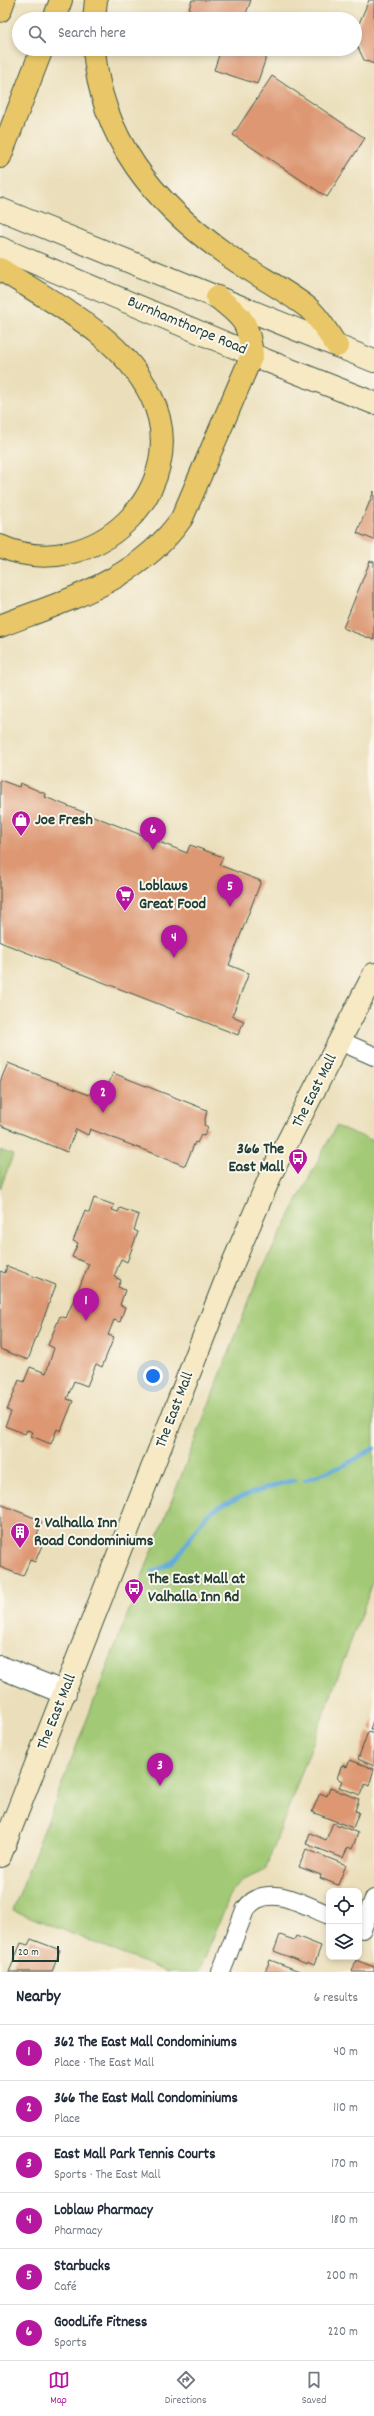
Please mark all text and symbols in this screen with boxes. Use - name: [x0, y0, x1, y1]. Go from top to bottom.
- search box: [12, 12, 362, 56]
- icon: search: [26, 23, 48, 45]
- text: Search here: [58, 23, 126, 45]
- street label: Burnhamthorpe Road: [124, 290, 250, 362]
- shop icon: Joe Fresh: [10, 809, 32, 837]
- place label: Joe Fresh: [35, 809, 93, 832]
- pin: 6: [140, 817, 166, 850]
- pin: 5: [217, 874, 243, 907]
- place label: Loblaws Great Food: [139, 875, 206, 916]
- supermarket icon: Loblaws Great Food: [114, 884, 136, 912]
- pin: 4: [161, 925, 187, 958]
- street label: The East Mall: [287, 1050, 343, 1132]
- pin: 2: [90, 1080, 116, 1113]
- place label: 366 The East Mall: [228, 1138, 284, 1179]
- bus stop icon: 366 The East Mall: [287, 1147, 309, 1175]
- pin: 1: [73, 1288, 99, 1321]
- your location: [143, 1366, 163, 1386]
- street label: The East Mall: [150, 1368, 200, 1451]
- place label: 2 Valhalla Inn Road Condominiums: [34, 1512, 154, 1553]
- building icon: 2 Valhalla Inn Road Condominiums: [9, 1521, 31, 1549]
- place label: The East Mall at Valhalla Inn Rd: [148, 1568, 245, 1609]
- bus stop icon: The East Mall at Valhalla Inn Rd: [123, 1577, 145, 1605]
- street label: The East Mall: [31, 1670, 83, 1753]
- pin: 3: [147, 1753, 173, 1786]
- map controls: [326, 1888, 362, 1960]
- button: locate: [326, 1888, 362, 1924]
- button: layers: [326, 1924, 362, 1960]
- scale bar: [12, 1944, 59, 1963]
- text: 20 m: [18, 1945, 39, 1961]
- text: Nearby: [16, 1986, 60, 2010]
- text: 6 results: [314, 1989, 358, 2008]
- text: 362 The East Mall Condominiums: [54, 2032, 237, 2054]
- text: 1: [28, 2043, 30, 2062]
- text: 40 m: [334, 2043, 358, 2062]
- text: Place · The East Mall: [54, 2054, 154, 2073]
- text: 366 The East Mall Condominiums: [54, 2088, 238, 2110]
- text: 2: [26, 2099, 32, 2118]
- text: 110 m: [333, 2099, 358, 2118]
- text: Place: [54, 2110, 80, 2129]
- text: East Mall Park Tennis Courts: [54, 2144, 215, 2166]
- text: 3: [26, 2155, 32, 2174]
- text: 170 m: [331, 2155, 358, 2174]
- text: Sports · The East Mall: [54, 2166, 161, 2185]
- text: Loblaw Pharmacy: [54, 2200, 153, 2222]
- text: 4: [26, 2211, 32, 2230]
- text: 180 m: [331, 2211, 358, 2230]
- text: Pharmacy: [54, 2222, 102, 2241]
- text: Starbucks: [54, 2256, 110, 2278]
- text: 5: [26, 2267, 32, 2286]
- text: 200 m: [326, 2267, 358, 2286]
- text: Café: [54, 2278, 77, 2297]
- text: GoodLife Fitness: [54, 2312, 147, 2334]
- text: 6: [26, 2323, 32, 2342]
- text: 220 m: [328, 2323, 358, 2342]
- text: Sports: [54, 2334, 87, 2353]
- tab: Map: [48, 2369, 70, 2409]
- tab: Directions: [165, 2369, 207, 2409]
- tab: Saved: [302, 2369, 326, 2409]

